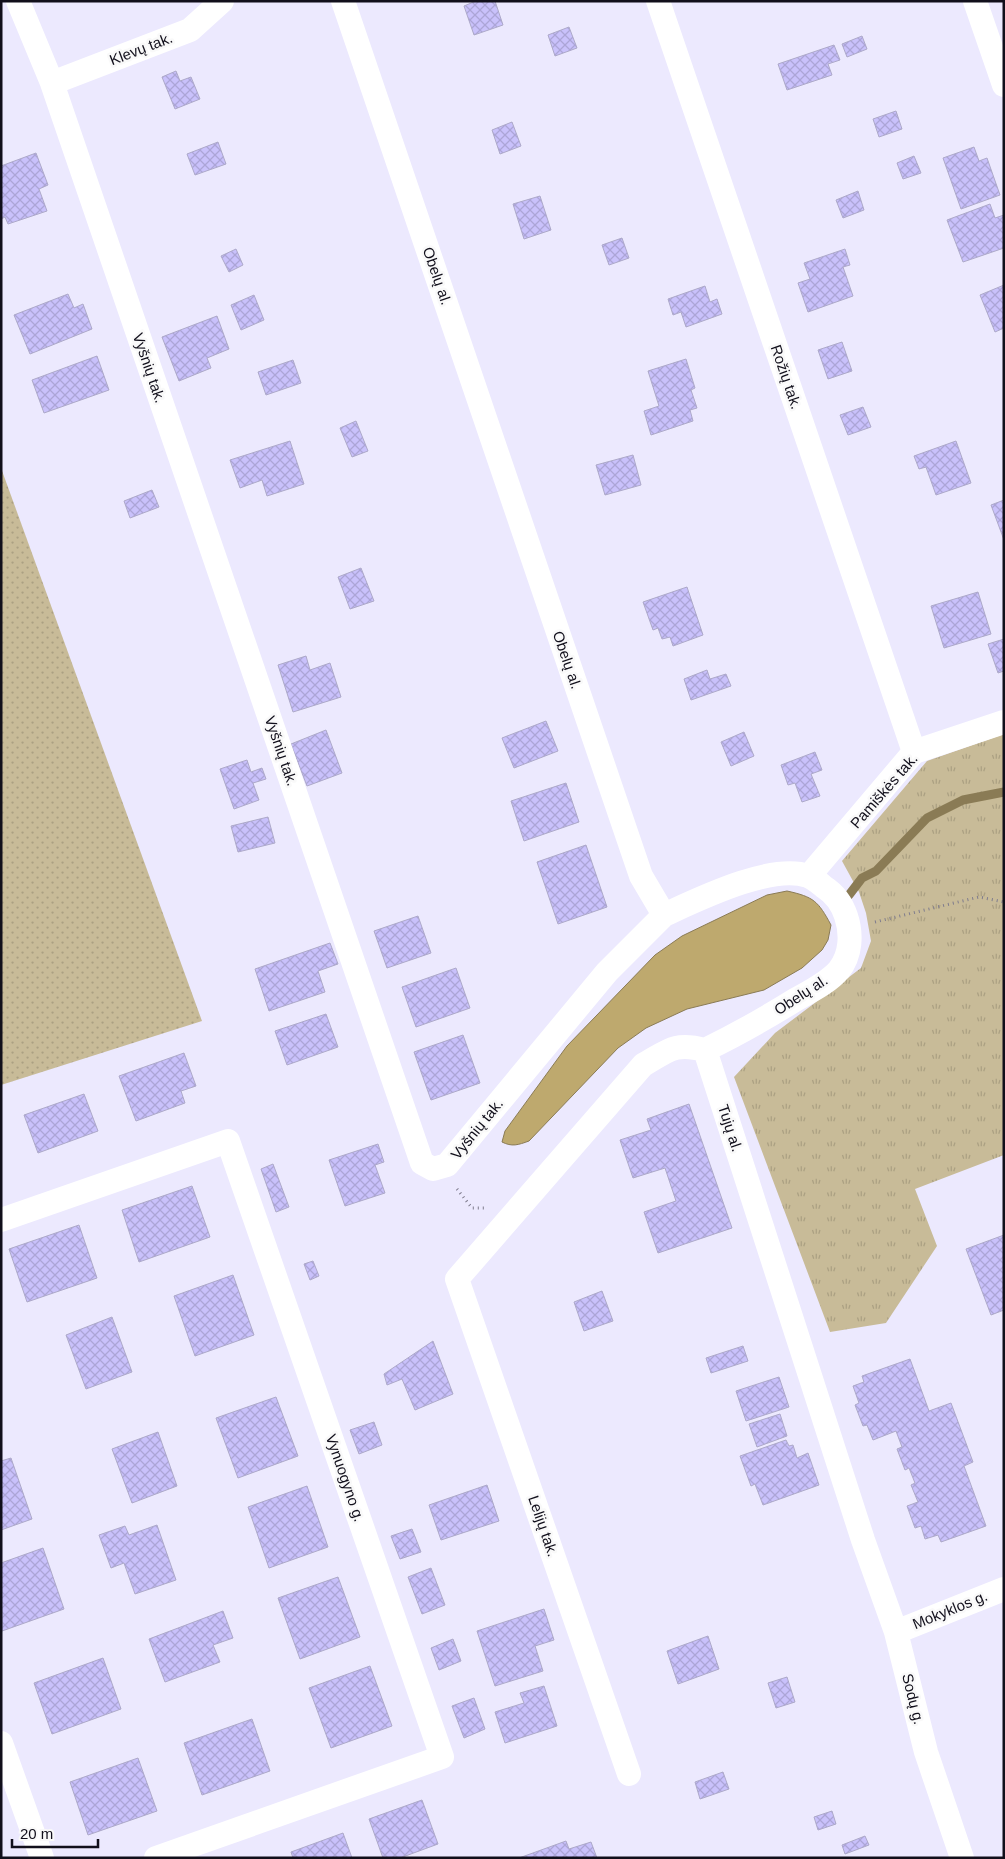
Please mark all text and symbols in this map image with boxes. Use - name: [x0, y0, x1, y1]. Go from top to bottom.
- street label: Klevų tak.: [107, 29, 175, 68]
- street label: Obelų al.: [420, 245, 455, 307]
- street label: Vyšnių tak.: [130, 331, 169, 405]
- street label: Rožių tak.: [768, 343, 805, 411]
- street label: Obelų al.: [550, 629, 585, 691]
- street label: Vyšnių tak.: [262, 714, 301, 788]
- street label: Pamiškės tak.: [847, 750, 921, 831]
- street label: Obelų al.: [771, 971, 831, 1018]
- street label: Vyšnių tak.: [447, 1095, 506, 1162]
- street label: Tujų al.: [715, 1102, 746, 1154]
- street label: Vynuogyno g.: [323, 1432, 368, 1524]
- street label: Lelijų tak.: [525, 1493, 562, 1559]
- street label: Mokyklos g.: [910, 1587, 990, 1632]
- street label: Sodų g.: [899, 1672, 928, 1726]
- scale bar: [12, 1816, 99, 1848]
- text: 20 m: [20, 1825, 53, 1842]

